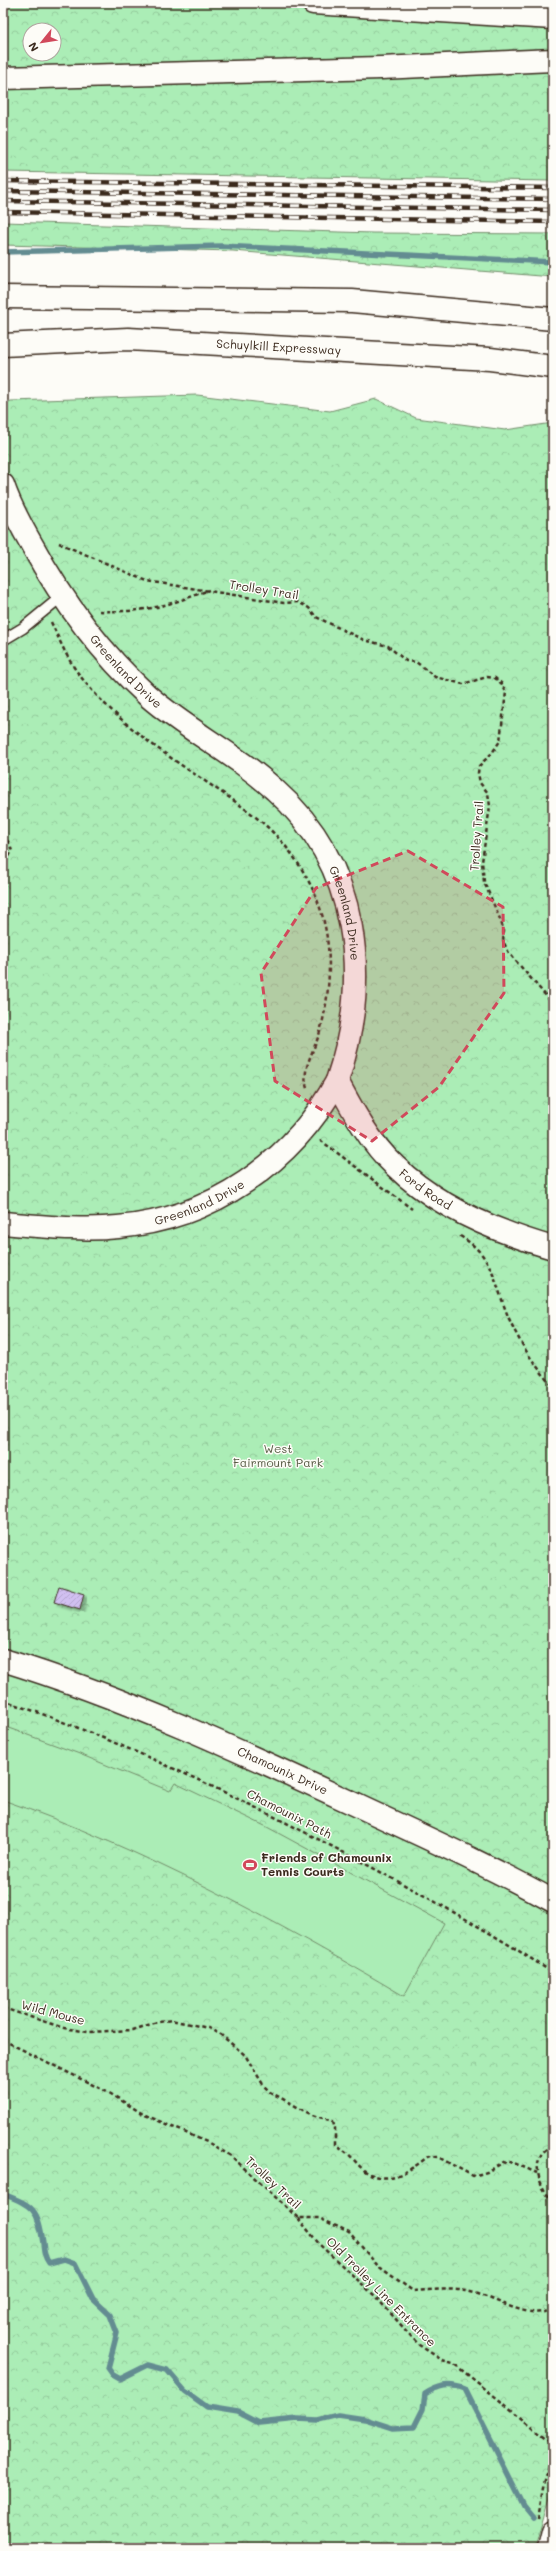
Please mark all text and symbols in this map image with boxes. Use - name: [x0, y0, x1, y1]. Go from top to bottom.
- north arrow: [22, 22, 62, 62]
- text: N: [24, 40, 41, 55]
- street label: Schuylkill Expressway: [216, 335, 342, 358]
- street label: Trolley Trail: [228, 576, 300, 602]
- street label: Greenland Drive: [87, 631, 165, 711]
- street label: Trolley Trail: [466, 800, 486, 872]
- street label: Greenland Drive: [326, 863, 364, 961]
- street label: Ford Road: [396, 1165, 455, 1213]
- street label: Greenland Drive: [153, 1176, 247, 1228]
- park label: West Fairmount Park: [233, 1440, 323, 1470]
- street label: Chamounix Drive: [235, 1742, 331, 1798]
- street label: Chamounix Path: [244, 1785, 335, 1841]
- place label: Friends of Chamounix Tennis Courts: [261, 1849, 392, 1879]
- sports icon: Friends of Chamounix Tennis Courts: [242, 1857, 258, 1873]
- street label: Wild Mouse: [20, 1996, 87, 2028]
- street label: Trolley Trail: [243, 2152, 305, 2212]
- street label: Old Trolley Line Entrance: [323, 2233, 440, 2350]

